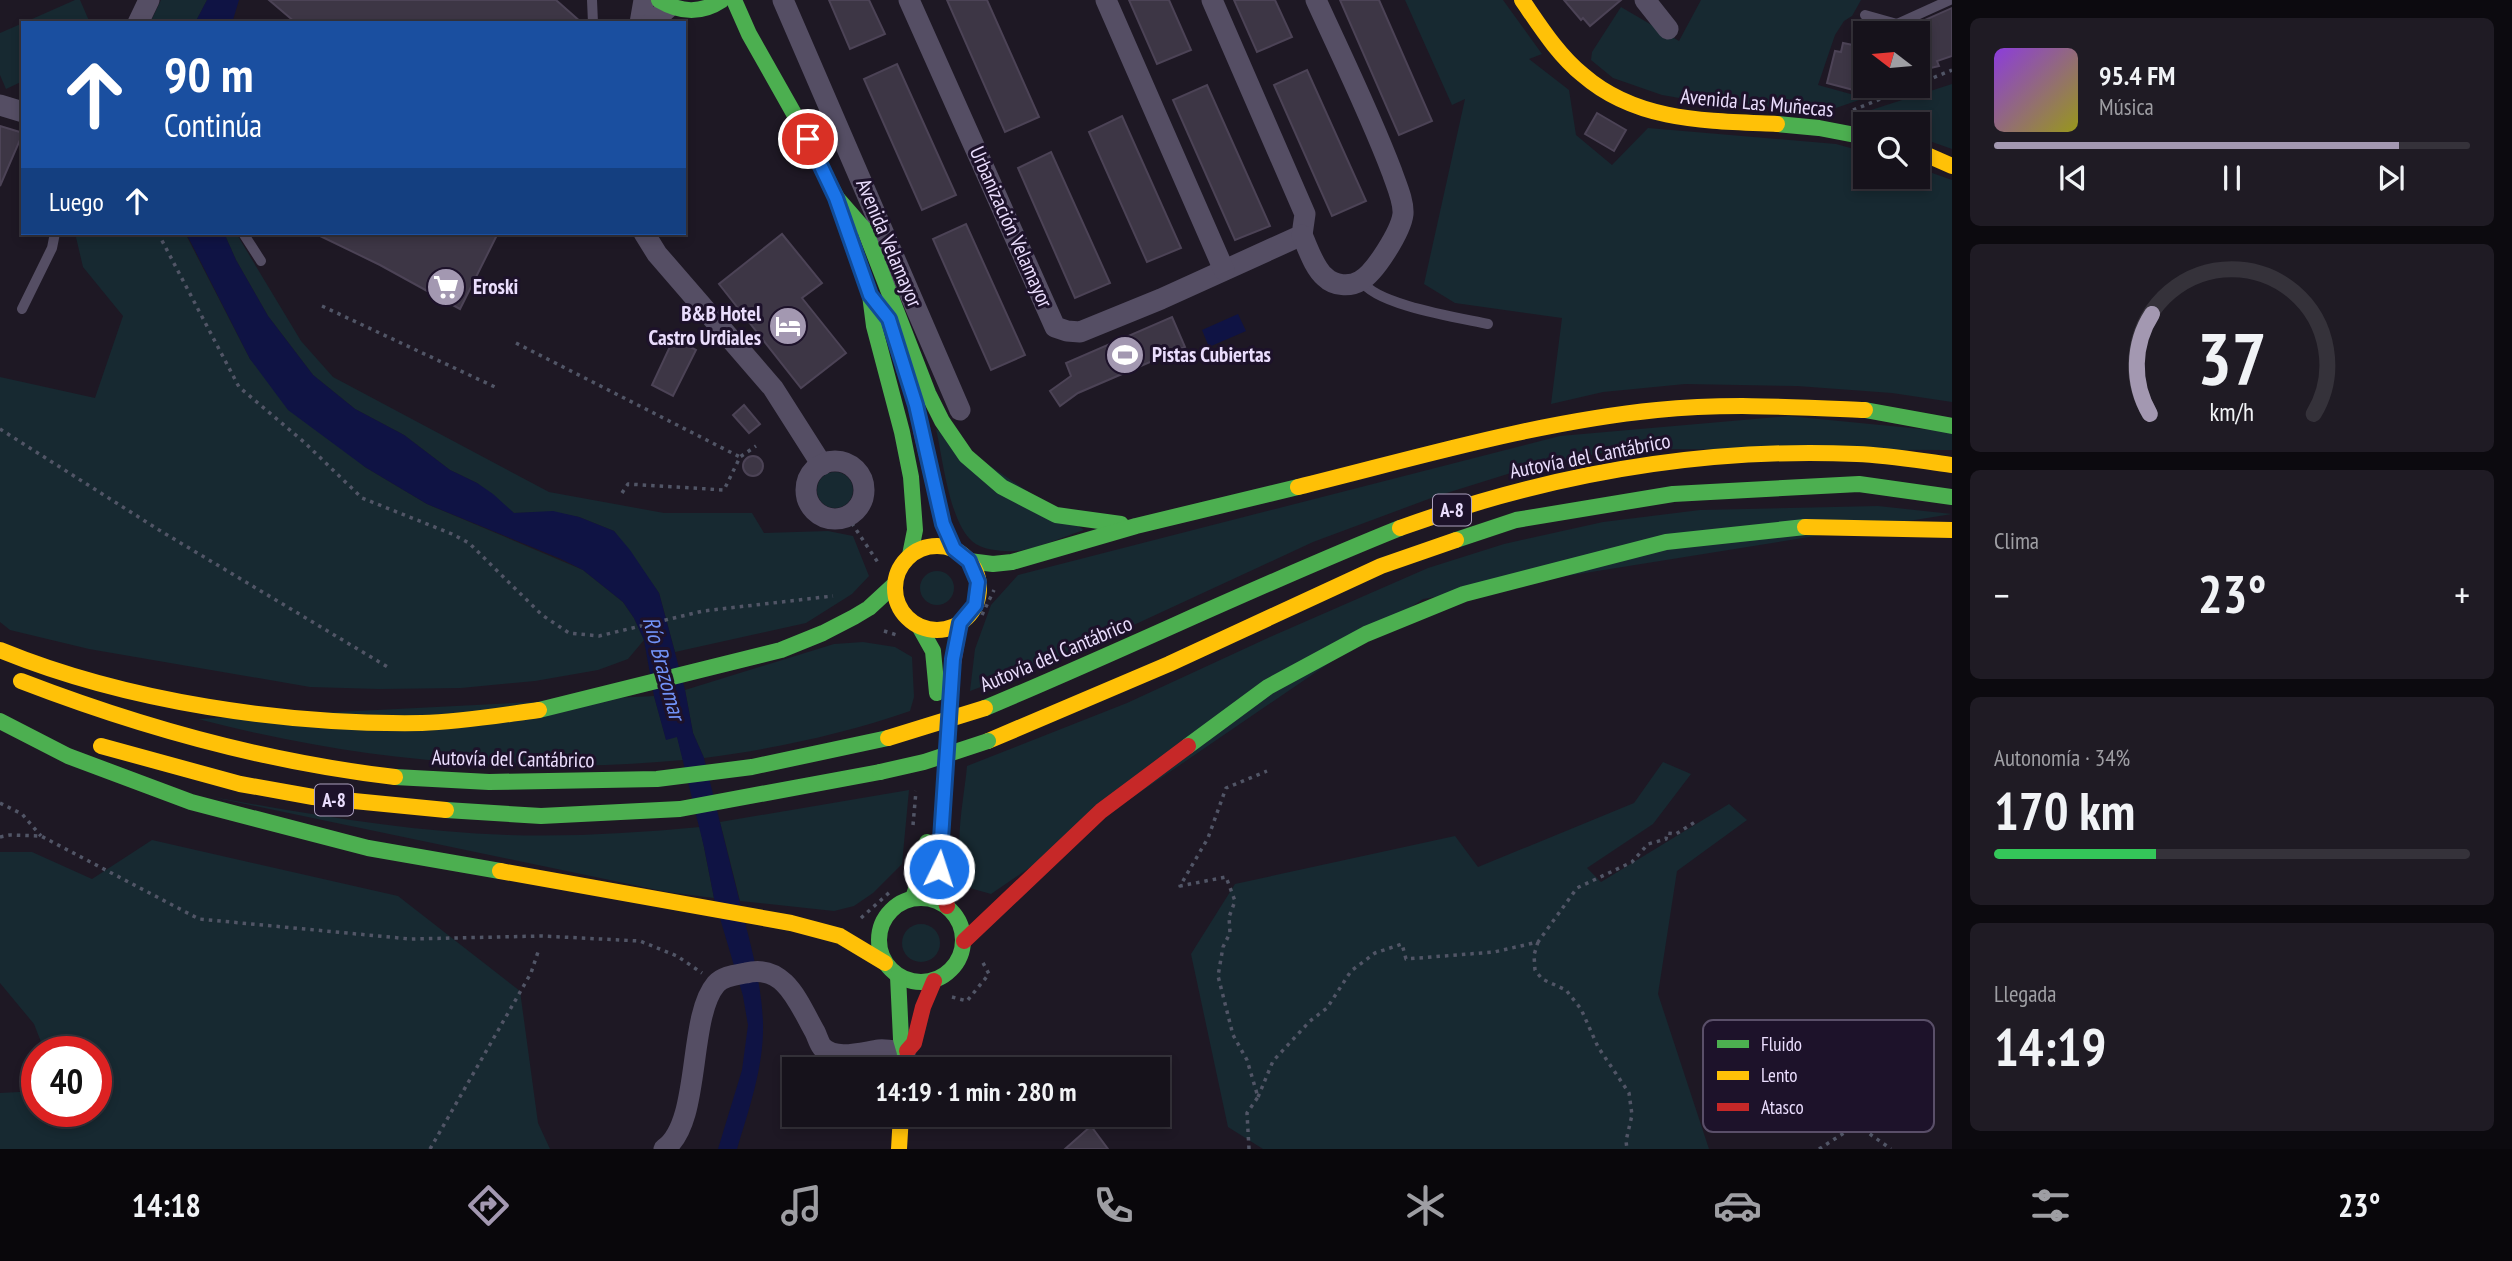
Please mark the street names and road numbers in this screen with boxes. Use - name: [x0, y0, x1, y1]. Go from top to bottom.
- street label: Avenida Las Muñecas: [1679, 82, 1835, 123]
- street label: Urbanización Velamayor: [964, 142, 1059, 312]
- street label: Avenida Velamayor: [850, 175, 929, 311]
- street label: Autovía del Cantábrico: [1507, 427, 1672, 484]
- road number: A-8: [1433, 495, 1471, 526]
- street label: Autovía del Cantábrico: [976, 609, 1136, 698]
- street label: Autovía del Cantábrico: [431, 744, 595, 773]
- road number: A-8: [315, 785, 353, 816]

